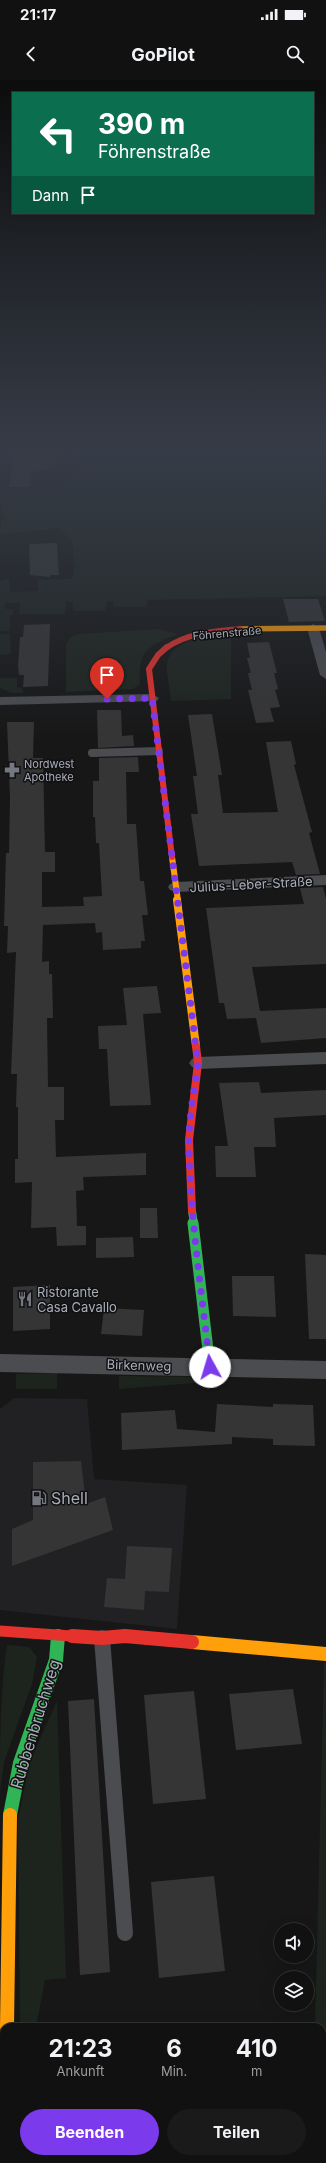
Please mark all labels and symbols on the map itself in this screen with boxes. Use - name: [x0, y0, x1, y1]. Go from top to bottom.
- street label: Föhrenstraße: [192, 623, 262, 643]
- pin: [90, 658, 124, 699]
- place label: Nordwest Apotheke: [24, 757, 75, 784]
- pharmacy icon: Nordwest Apotheke: [3, 761, 21, 779]
- street label: Julius-Leber-Straße: [189, 873, 313, 895]
- place label: Ristorante Casa Cavallo: [37, 1284, 117, 1315]
- restaurant icon: Ristorante Casa Cavallo: [16, 1290, 34, 1308]
- position arrow: [189, 1346, 231, 1388]
- street label: Birkenweg: [106, 1356, 172, 1374]
- place label: Shell: [51, 1488, 88, 1508]
- fuel station icon: Shell: [30, 1489, 48, 1507]
- street label: Rubbenbruchweg: [6, 1657, 64, 1791]

